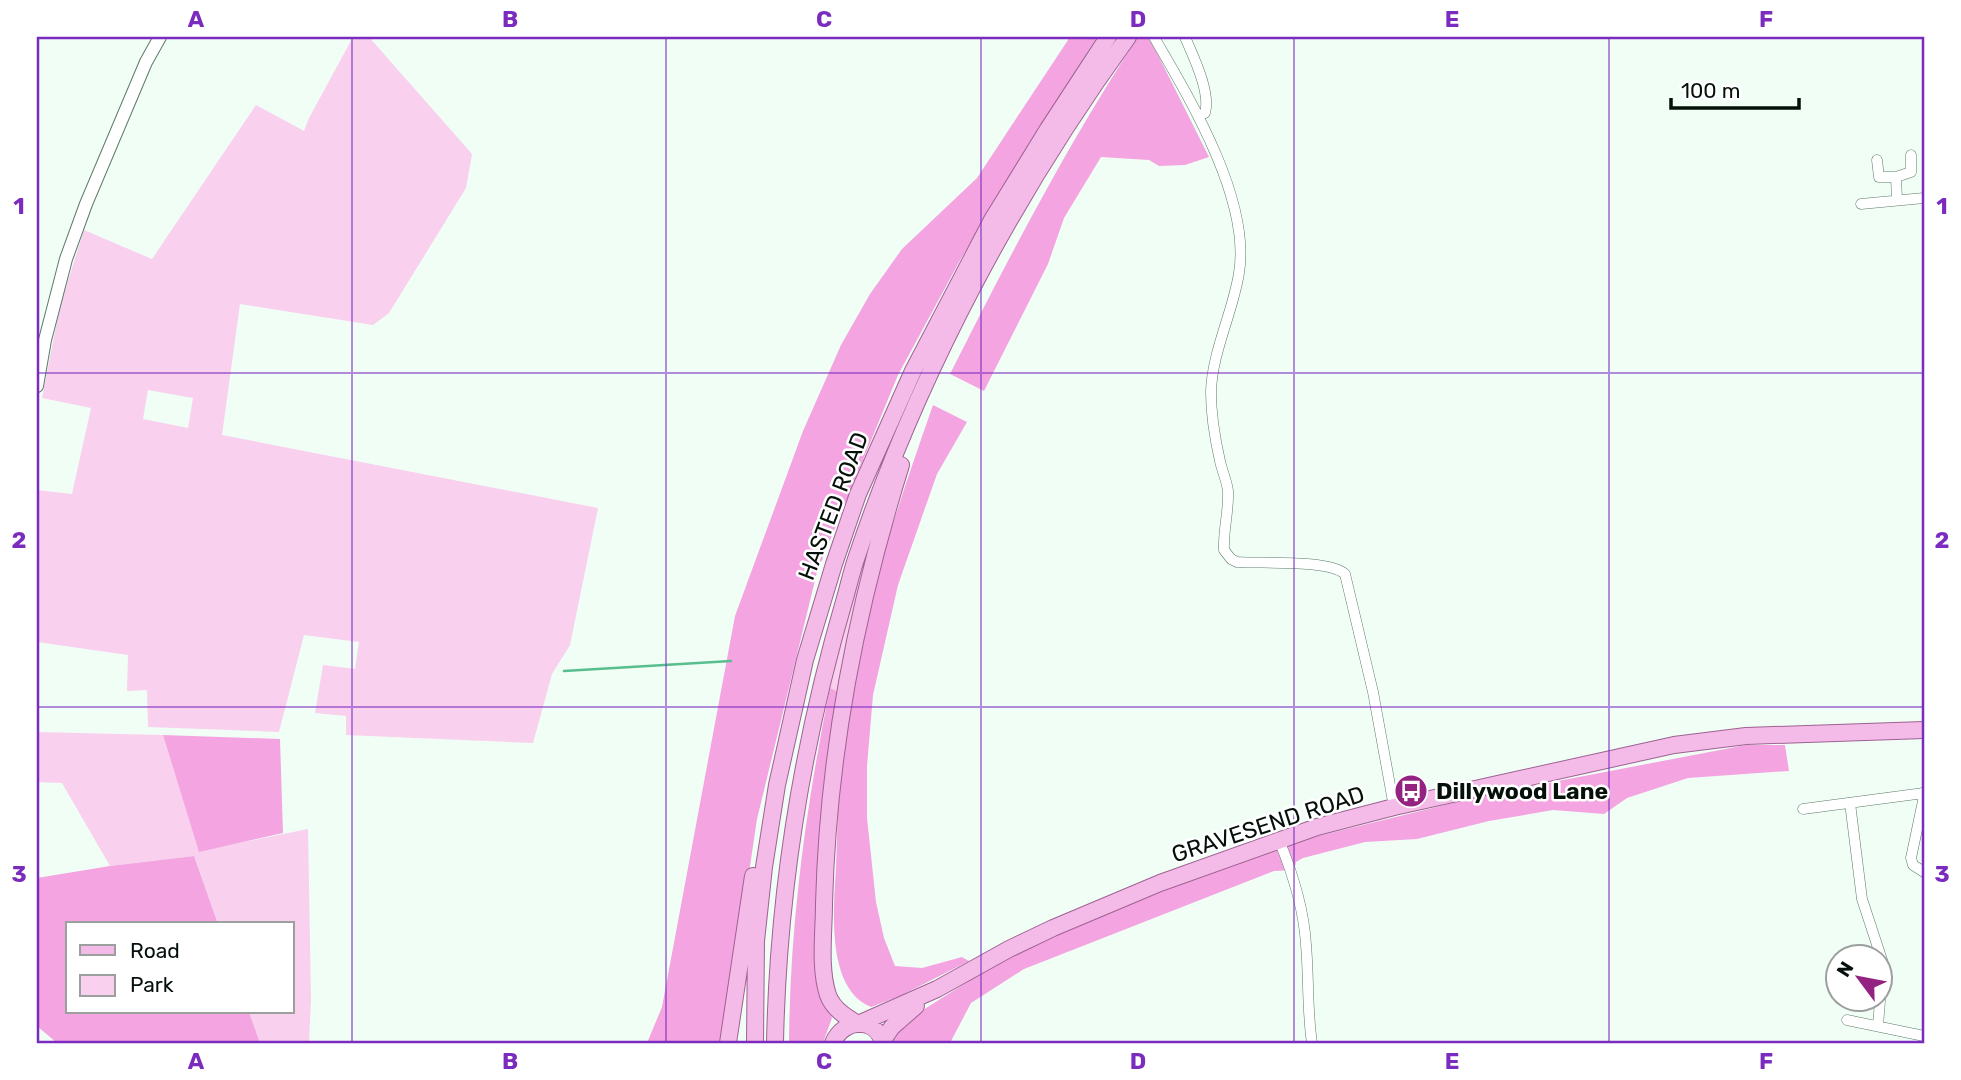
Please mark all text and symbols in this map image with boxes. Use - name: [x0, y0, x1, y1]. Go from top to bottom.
- text: A: [188, 5, 205, 33]
- text: B: [502, 5, 518, 33]
- text: C: [816, 5, 832, 33]
- text: D: [1130, 5, 1146, 33]
- text: E: [1445, 5, 1459, 33]
- text: F: [1759, 5, 1773, 33]
- scale bar: [1671, 66, 1798, 110]
- text: 100 m: [1681, 78, 1740, 103]
- text: 1: [13, 192, 25, 220]
- text: 1: [1936, 192, 1948, 220]
- street label: HASTED ROAD: [792, 428, 874, 584]
- text: 2: [12, 526, 26, 554]
- text: 2: [1935, 526, 1949, 554]
- bus stop icon: Dillywood Lane: [1392, 772, 1430, 810]
- place label: Dillywood Lane: [1436, 777, 1608, 805]
- street label: GRAVESEND ROAD: [1168, 780, 1368, 868]
- text: 3: [11, 860, 27, 888]
- text: 3: [1934, 860, 1950, 888]
- legend: [66, 922, 294, 1014]
- text: Road: [130, 938, 180, 963]
- north arrow: [1825, 944, 1895, 1014]
- text: N: [1832, 957, 1858, 981]
- text: Park: [130, 972, 174, 997]
- text: A: [188, 1047, 205, 1075]
- text: B: [502, 1047, 518, 1075]
- text: C: [816, 1047, 832, 1075]
- text: D: [1130, 1047, 1146, 1075]
- text: E: [1445, 1047, 1459, 1075]
- text: F: [1759, 1047, 1773, 1075]

